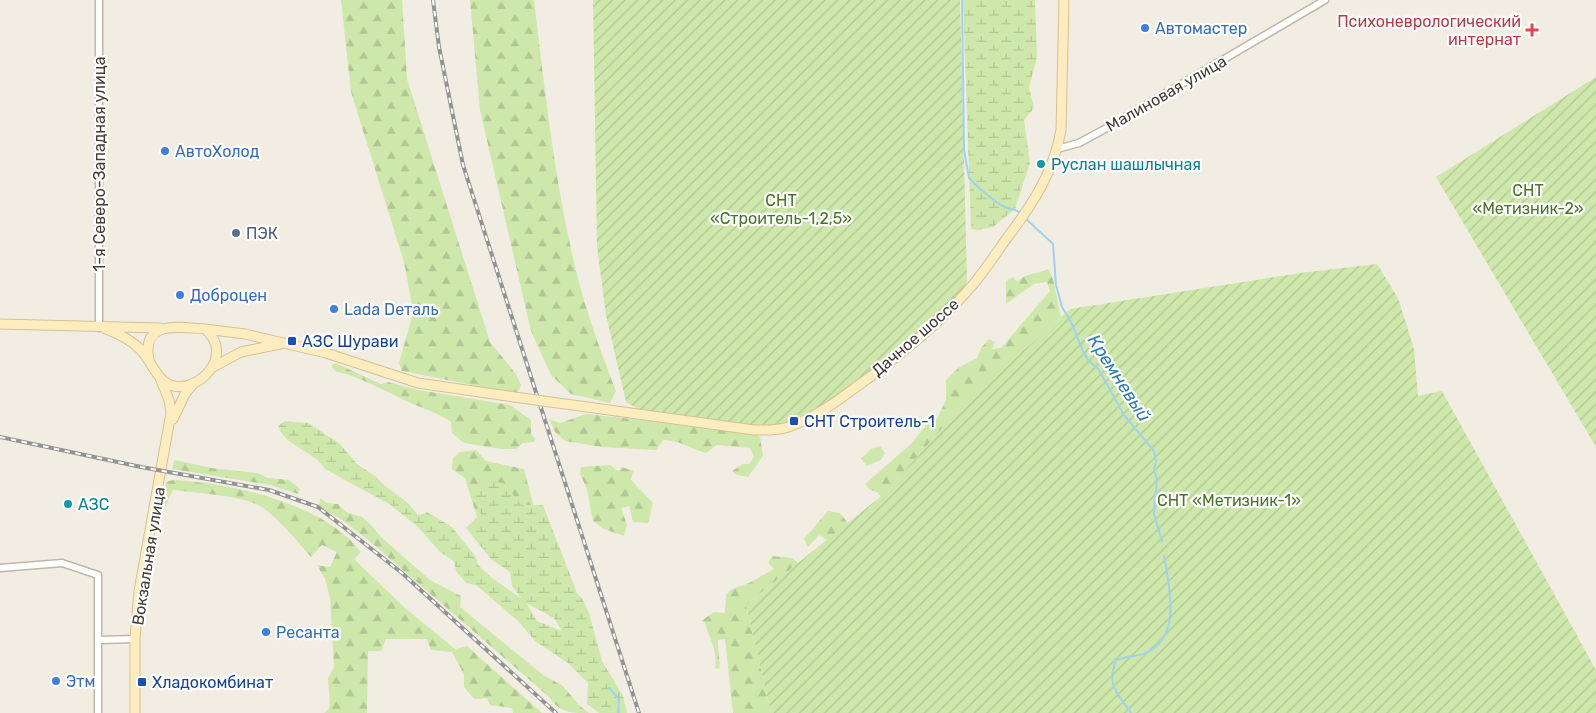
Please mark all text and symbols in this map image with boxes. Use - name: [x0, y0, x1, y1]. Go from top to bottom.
- place label: Психоневрологический интернат: [1337, 12, 1521, 49]
- place label: Автомастер: [1155, 19, 1247, 38]
- marker: Автомастер: [1139, 22, 1151, 34]
- marker: Психоневрологический интернат: [1525, 23, 1539, 37]
- street label: Малиновая улица: [1103, 51, 1230, 136]
- street label: 1-я Северо-Западная улица: [90, 56, 109, 272]
- place label: АвтоХолод: [175, 142, 260, 161]
- marker: АвтоХолод: [159, 145, 171, 157]
- place label: Руслан шашлычная: [1051, 155, 1201, 174]
- marker: Руслан шашлычная: [1035, 158, 1047, 170]
- park label: СНТ «Метизник-2»: [1472, 181, 1584, 218]
- park label: СНТ «Строитель-1,2,5»: [710, 191, 852, 228]
- place label: ПЭК: [246, 224, 278, 243]
- marker: ПЭК: [230, 227, 242, 239]
- place label: Доброцен: [190, 286, 267, 305]
- marker: Доброцен: [174, 289, 186, 301]
- street label: Дачное шоссе: [868, 294, 963, 380]
- place label: Lada Dеталь: [344, 300, 438, 319]
- marker: Lada Dеталь: [328, 303, 340, 315]
- water label: Кремневый: [1083, 330, 1155, 426]
- place label: АЗС Шурави: [302, 332, 398, 351]
- marker: АЗС Шурави: [286, 335, 298, 347]
- place label: СНТ Строитель-1: [804, 412, 935, 431]
- marker: СНТ Строитель-1: [788, 415, 800, 427]
- street label: Вокзальная улица: [128, 485, 169, 627]
- park label: СНТ «Метизник-1»: [1157, 491, 1301, 510]
- place label: АЗС: [78, 495, 109, 514]
- marker: АЗС: [62, 498, 74, 510]
- place label: Ресанта: [276, 623, 340, 642]
- marker: Ресанта: [260, 626, 272, 638]
- place label: Этм: [66, 672, 95, 691]
- place label: Хладокомбинат: [152, 673, 273, 692]
- marker: Этм: [50, 675, 62, 687]
- marker: Хладокомбинат: [136, 676, 148, 688]

